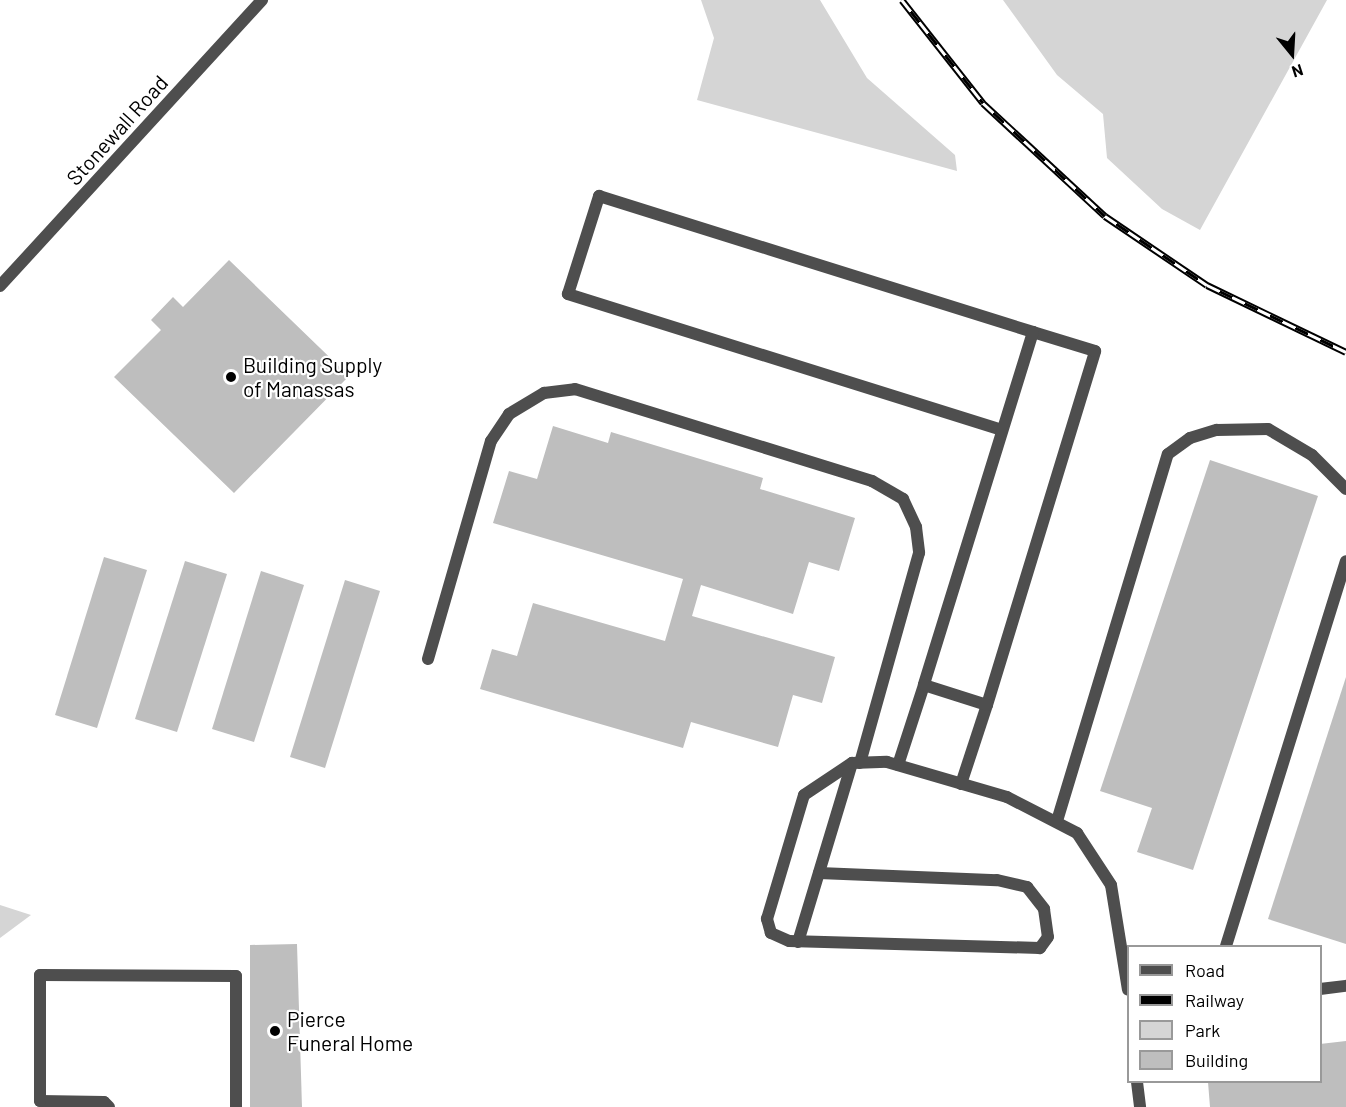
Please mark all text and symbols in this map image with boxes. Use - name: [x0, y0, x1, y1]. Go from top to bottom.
- north arrow: [1262, 24, 1322, 84]
- text: N: [1290, 61, 1306, 82]
- street label: Stonewall Road: [61, 70, 173, 190]
- place label: Building Supply of Manassas: [243, 352, 382, 402]
- marker: Building Supply of Manassas: [224, 370, 238, 384]
- legend: [1127, 945, 1322, 1083]
- text: Road: [1185, 959, 1225, 981]
- text: Railway: [1185, 989, 1244, 1011]
- place label: Pierce Funeral Home: [287, 1006, 413, 1056]
- text: Park: [1185, 1019, 1220, 1041]
- marker: Pierce Funeral Home: [268, 1024, 282, 1038]
- text: Building: [1185, 1049, 1248, 1071]

